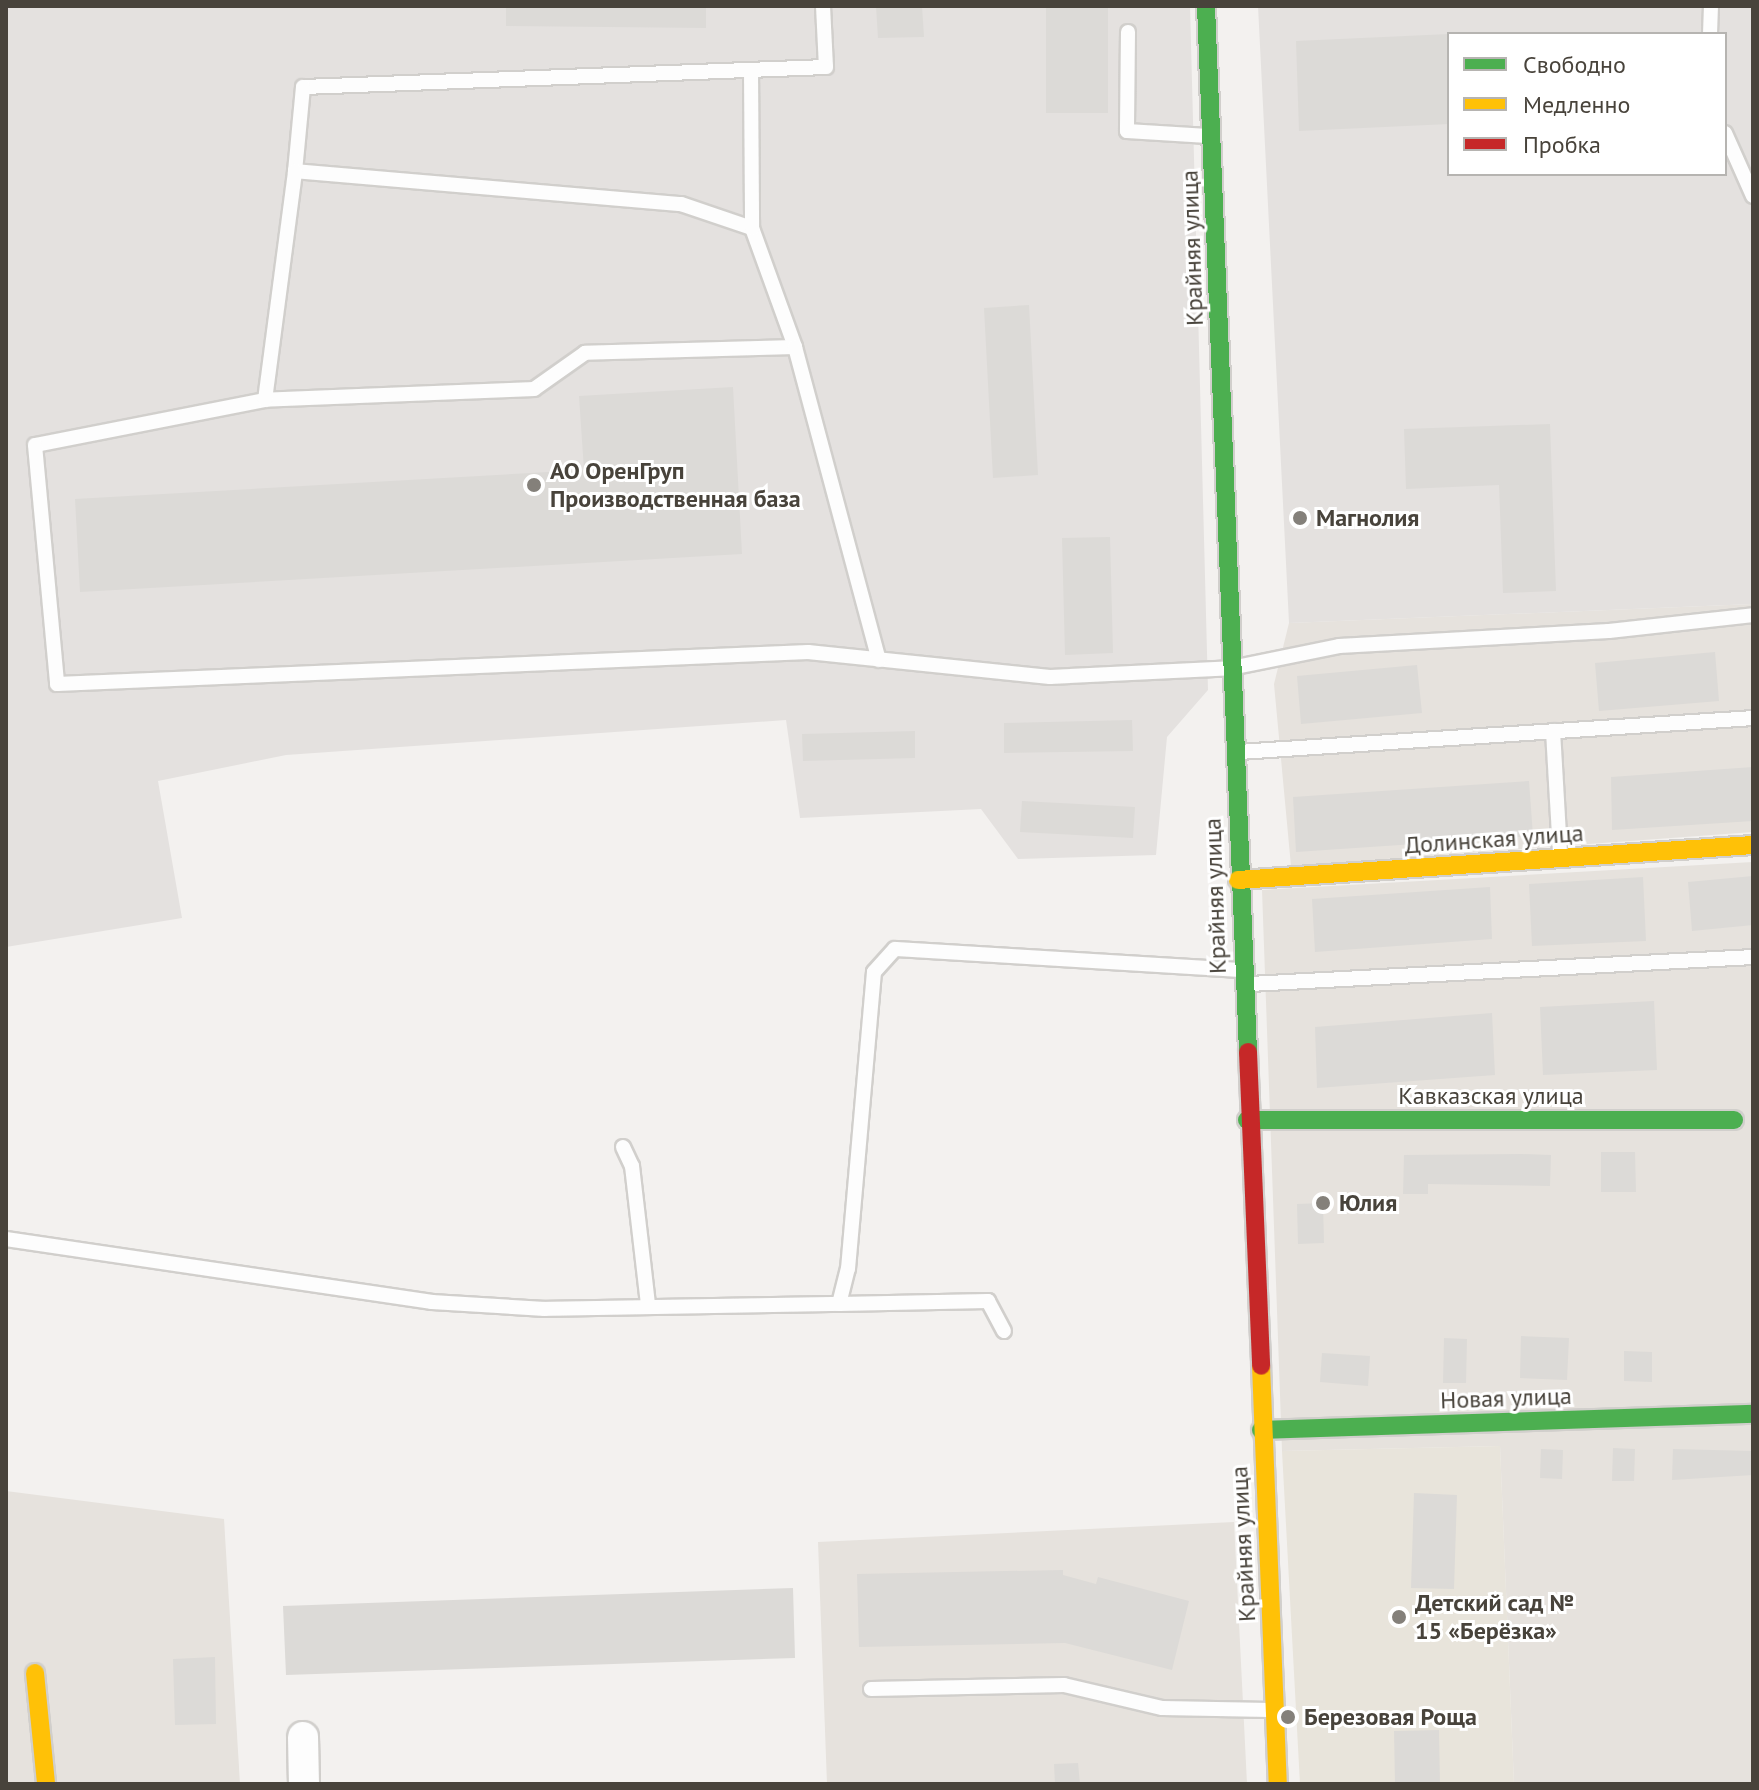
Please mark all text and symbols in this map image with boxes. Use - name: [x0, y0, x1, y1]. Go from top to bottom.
- legend: [1447, 32, 1727, 176]
- text: Свободно: [1523, 49, 1626, 80]
- text: Медленно: [1523, 89, 1630, 120]
- text: Пробка: [1523, 129, 1601, 160]
- street label: Крайняя улица: [1175, 170, 1209, 326]
- place label: АО ОренГруп Производственная база: [550, 457, 801, 513]
- marker: АО ОренГруп Производственная база: [525, 476, 543, 494]
- place label: Магнолия: [1316, 504, 1419, 532]
- marker: Магнолия: [1291, 509, 1309, 527]
- street label: Крайняя улица: [1198, 818, 1232, 974]
- street label: Долинская улица: [1403, 818, 1585, 860]
- street label: Кавказская улица: [1398, 1082, 1584, 1110]
- place label: Юлия: [1339, 1189, 1397, 1217]
- marker: Юлия: [1314, 1194, 1332, 1212]
- street label: Новая улица: [1440, 1381, 1572, 1415]
- street label: Крайняя улица: [1225, 1465, 1261, 1623]
- place label: Детский сад № 15 «Берёзка»: [1415, 1589, 1574, 1645]
- marker: Детский сад № 15 «Берёзка»: [1390, 1608, 1408, 1626]
- place label: Березовая Роща: [1304, 1703, 1477, 1731]
- marker: Березовая Роща: [1279, 1708, 1297, 1726]

